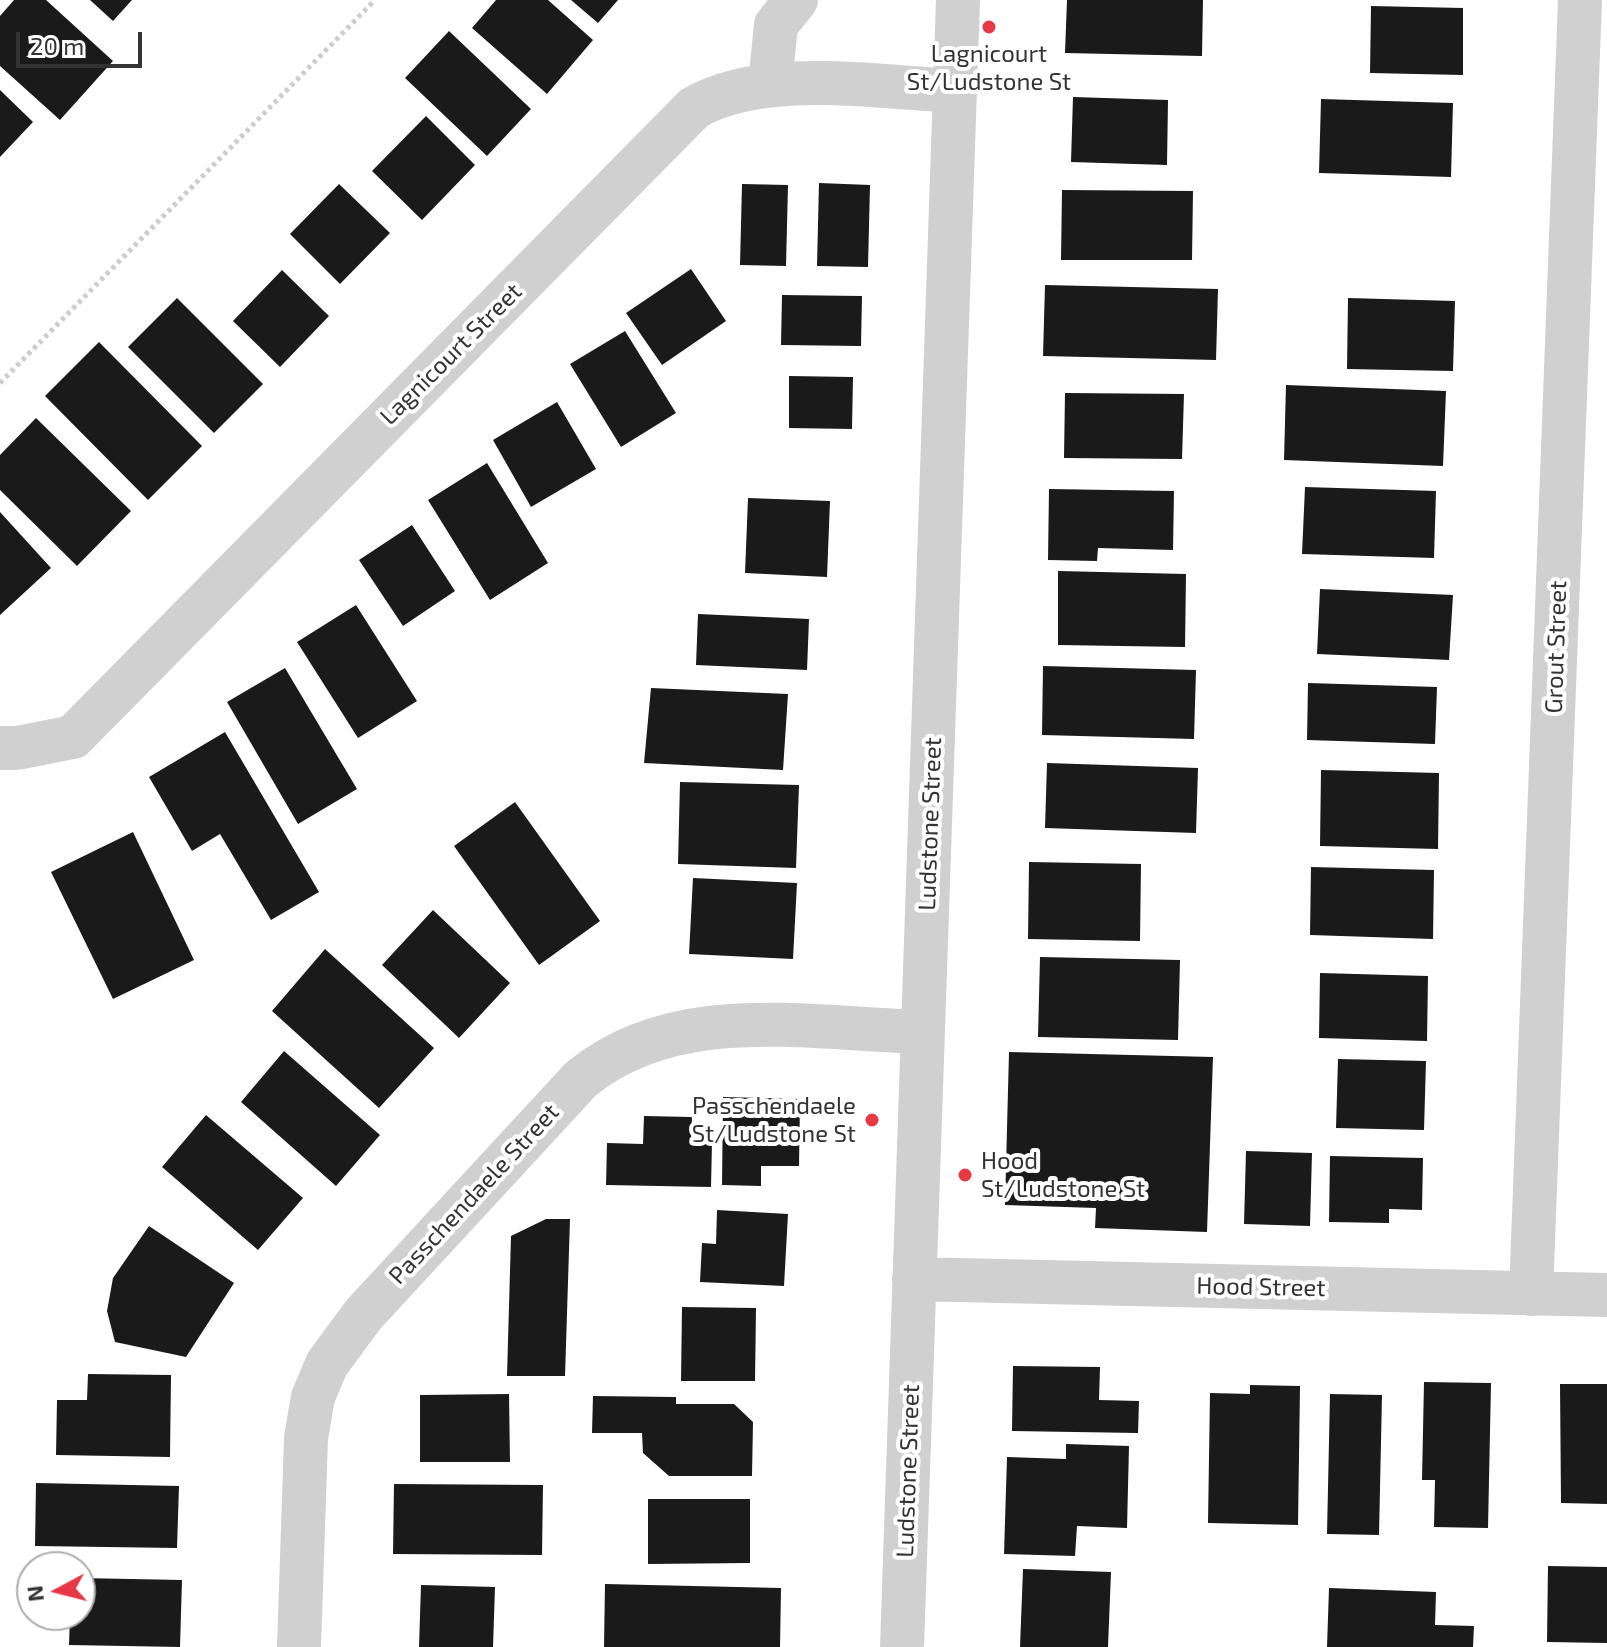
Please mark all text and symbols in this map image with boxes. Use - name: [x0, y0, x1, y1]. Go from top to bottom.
- scale bar: [20, 16, 146, 66]
- marker: Lagnicourt St/Ludstone St: [980, 18, 998, 36]
- text: 20 m: [30, 31, 84, 60]
- place label: Lagnicourt St/Ludstone St: [907, 40, 1071, 96]
- street label: Lagnicourt Street: [374, 277, 528, 431]
- street label: Grout Street: [1539, 580, 1573, 714]
- street label: Ludstone Street: [913, 737, 947, 911]
- place label: Passchendaele St/Ludstone St: [692, 1092, 856, 1148]
- street label: Passchendaele Street: [383, 1098, 565, 1290]
- marker: Passchendaele St/Ludstone St: [863, 1111, 881, 1129]
- place label: Hood St/Ludstone St: [981, 1147, 1145, 1203]
- marker: Hood St/Ludstone St: [956, 1166, 974, 1184]
- street label: Hood Street: [1196, 1271, 1326, 1303]
- street label: Ludstone Street: [891, 1384, 925, 1558]
- north arrow: [16, 1551, 96, 1631]
- text: N: [20, 1584, 48, 1603]

